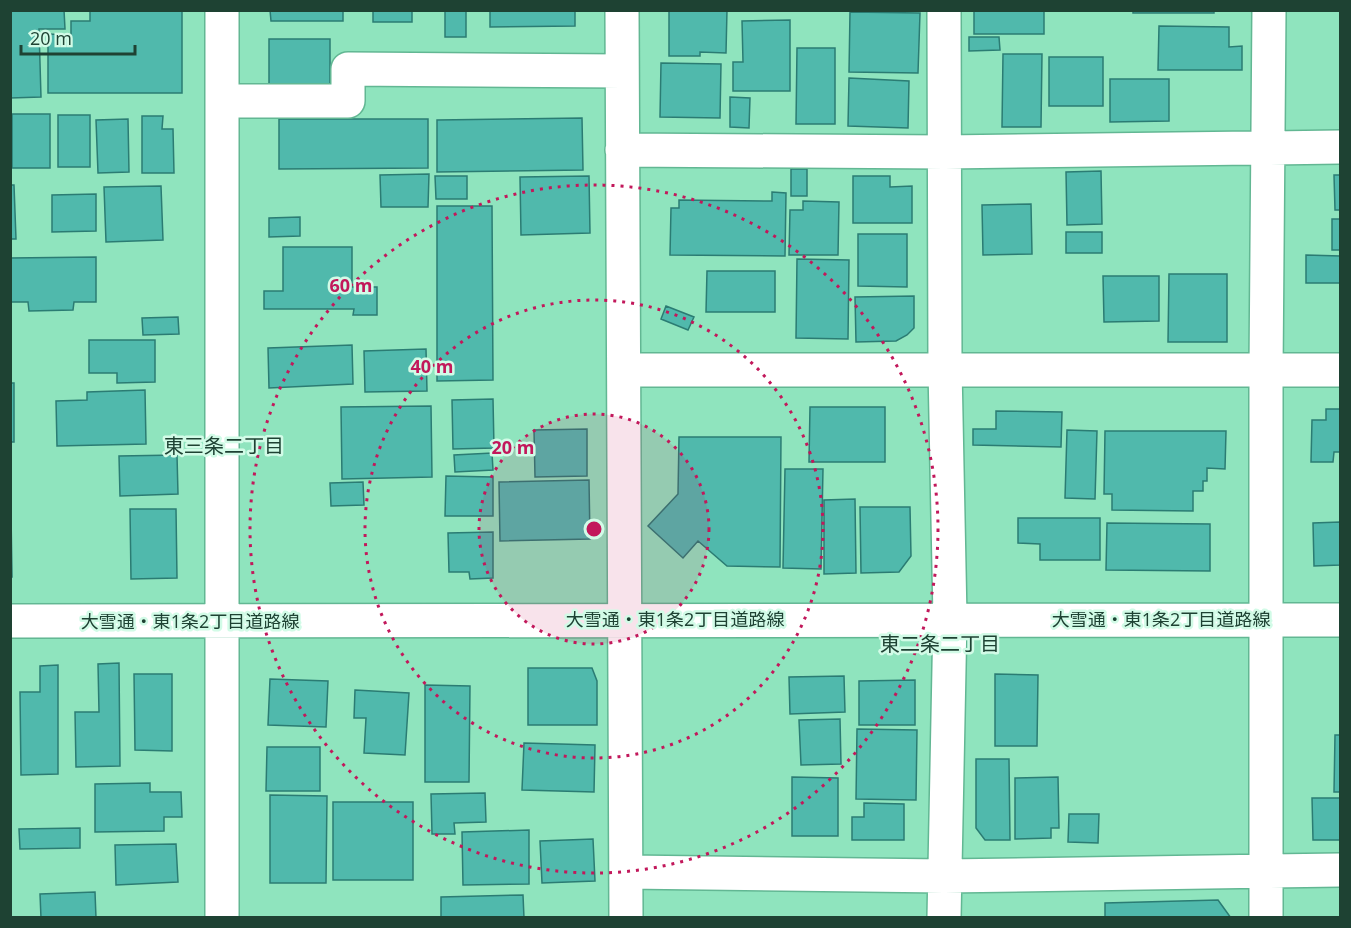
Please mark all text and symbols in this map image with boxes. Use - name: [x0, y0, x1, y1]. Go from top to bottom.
- scale bar: [21, 18, 135, 56]
- text: 20 m: [30, 26, 72, 50]
- text: 60 m: [330, 273, 372, 297]
- text: 40 m: [411, 354, 453, 378]
- district label: 東三条二丁目: [164, 432, 284, 459]
- text: 20 m: [492, 435, 534, 459]
- centre of rings: [584, 519, 604, 539]
- street label: 大雪通・東1条2丁目道路線: [566, 607, 784, 631]
- street label: 大雪通・東1条2丁目道路線: [1052, 607, 1270, 631]
- street label: 大雪通・東1条2丁目道路線: [81, 609, 299, 633]
- district label: 東二条二丁目: [880, 630, 1000, 657]

